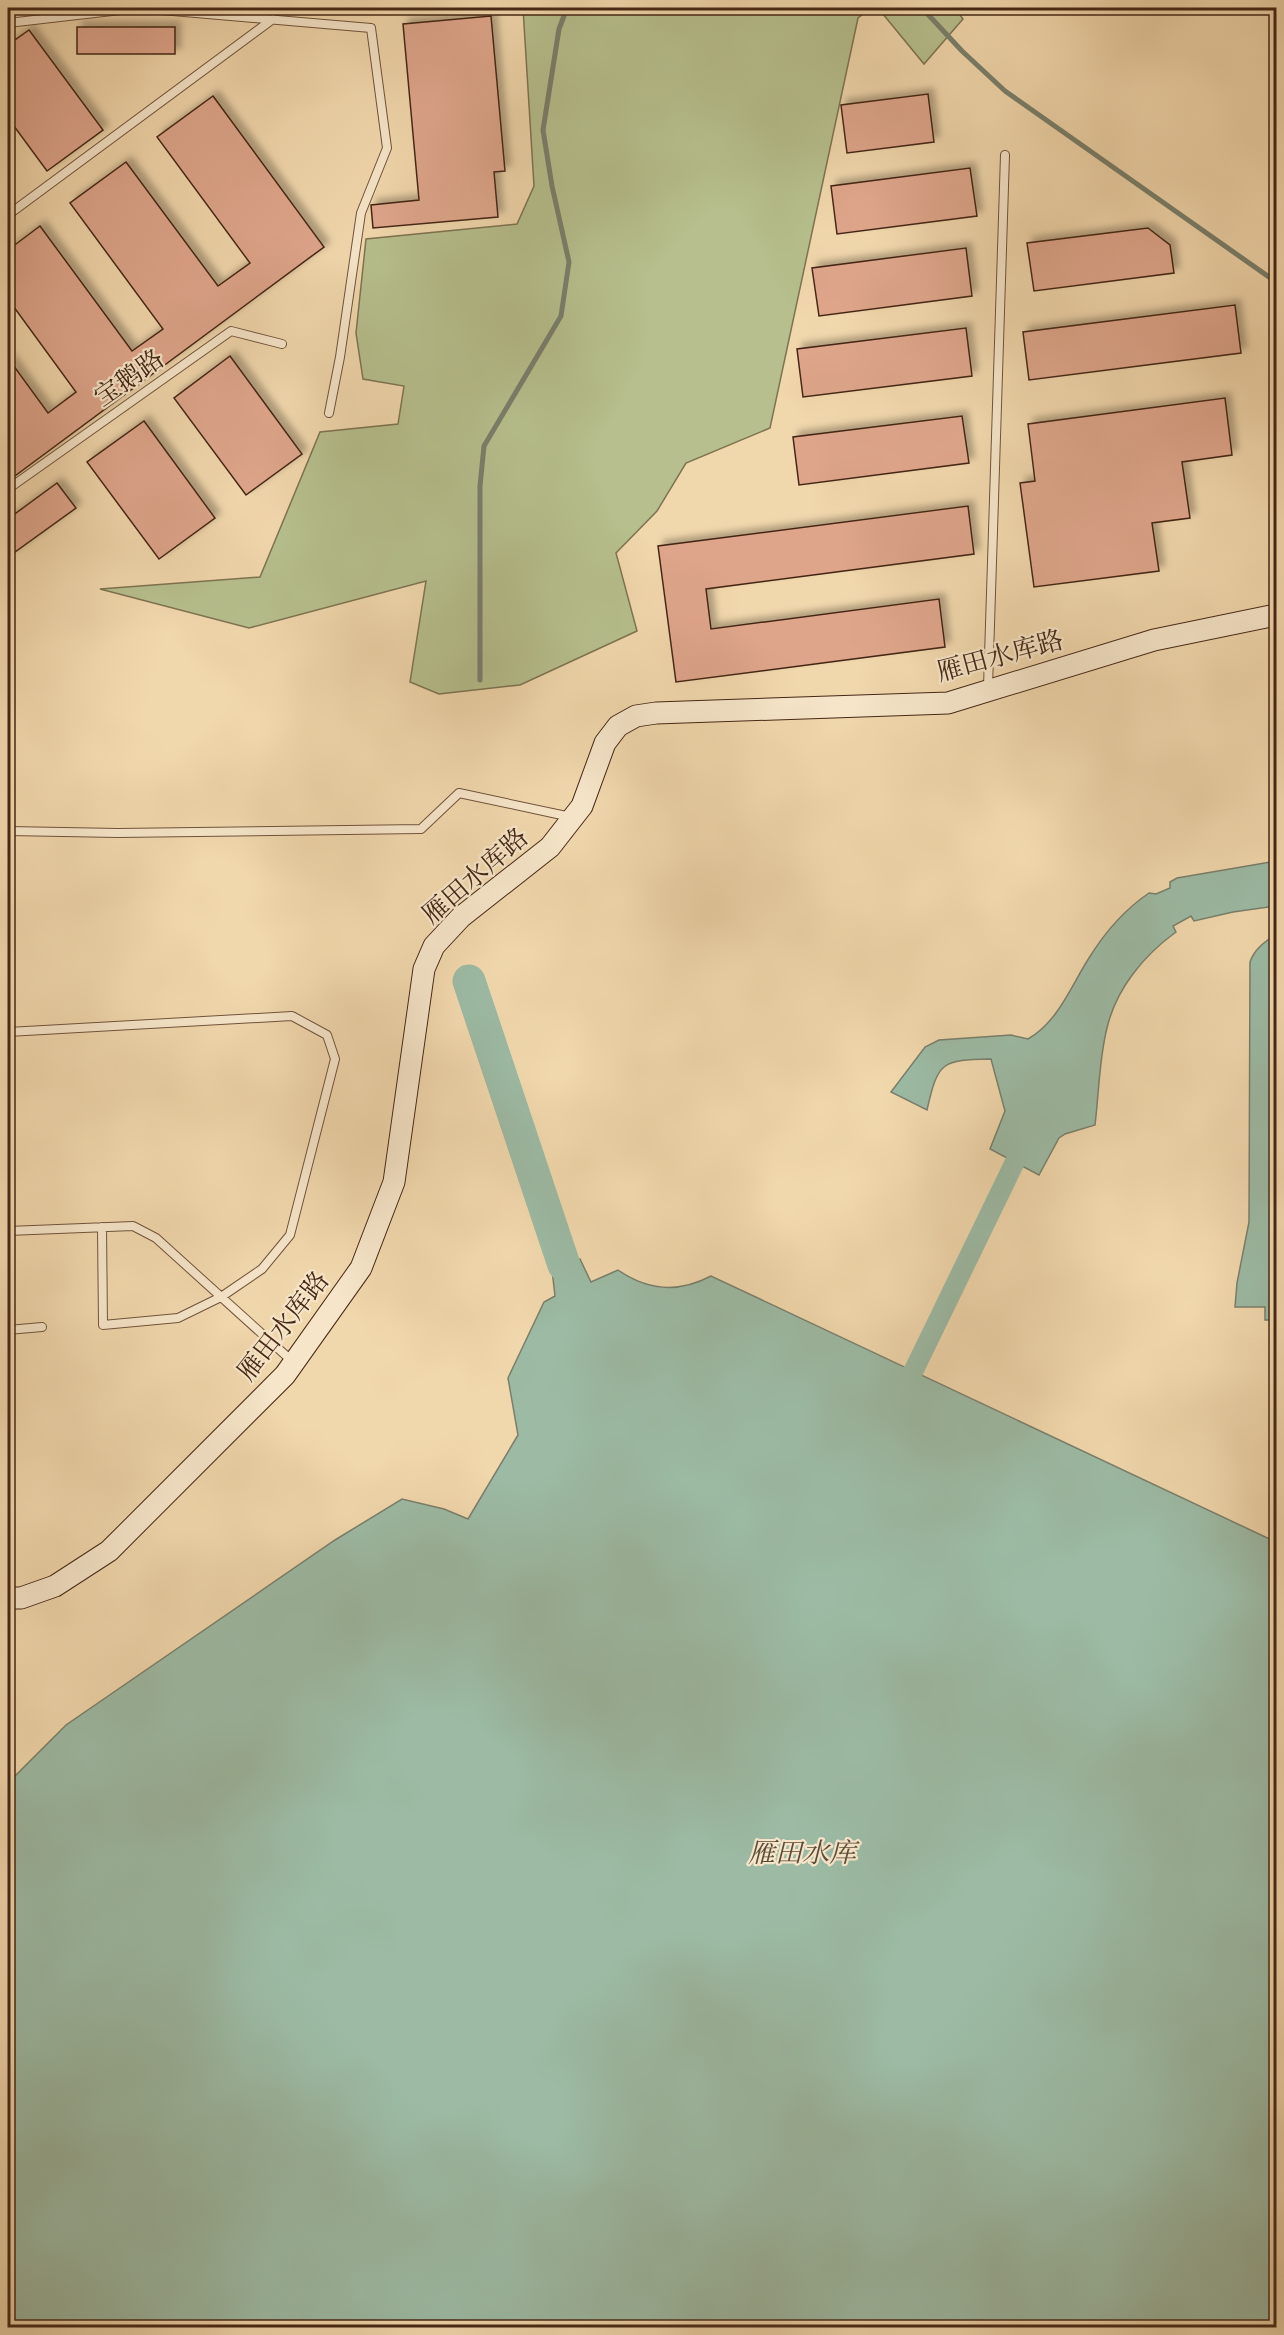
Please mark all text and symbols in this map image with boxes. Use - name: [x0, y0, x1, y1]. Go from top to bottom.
- street label: 宝鹅路: [87, 341, 171, 415]
- street label: 雁田水库路: [933, 622, 1067, 690]
- street label: 雁田水库路: [414, 820, 536, 932]
- street label: 雁田水库路: [229, 1264, 337, 1388]
- water label: 雁田水库: [748, 1835, 860, 1872]

